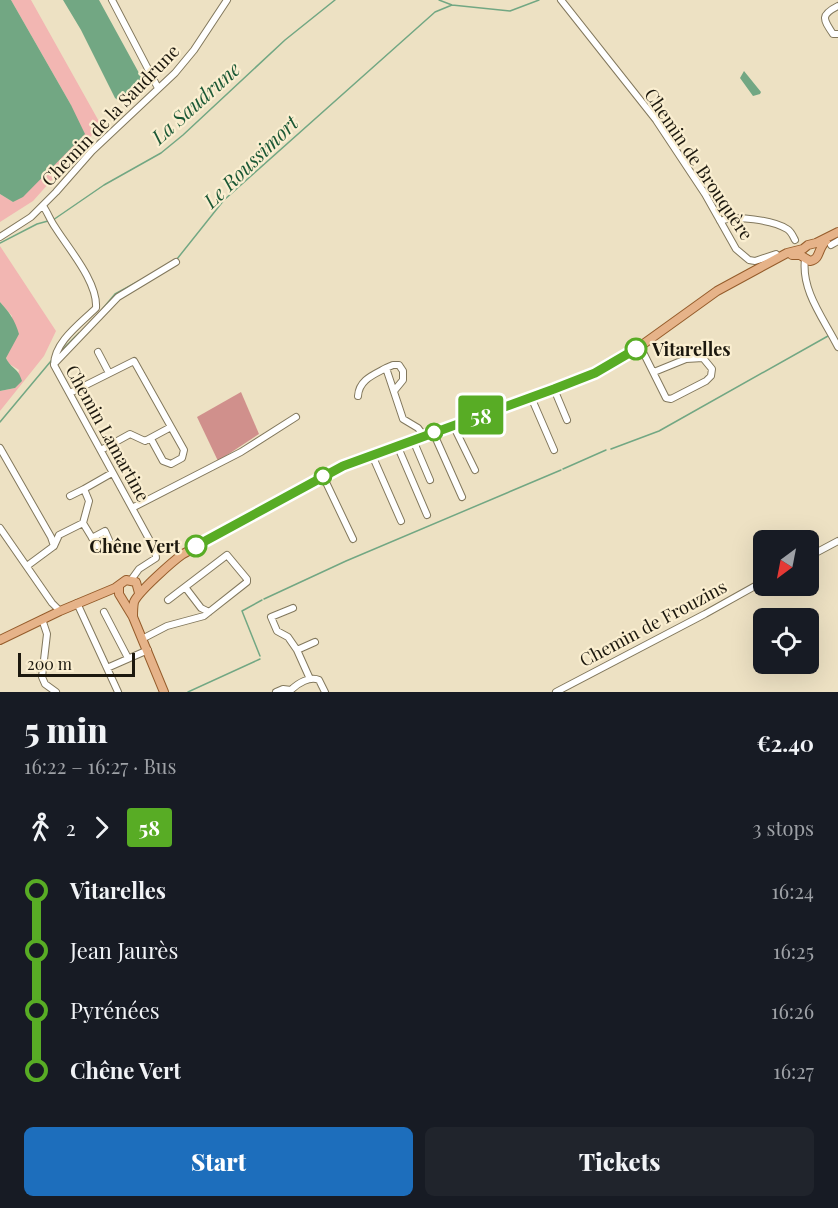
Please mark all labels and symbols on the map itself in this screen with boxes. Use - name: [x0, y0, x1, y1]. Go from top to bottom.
- street label: Chemin de la Saudrune: [36, 39, 184, 191]
- water label: La Saudrune: [144, 55, 246, 150]
- street label: Chemin de Brouquère: [639, 83, 759, 245]
- water label: Le Roussimort: [196, 108, 304, 214]
- place label: Vitarelles: [651, 337, 731, 361]
- marker: Vitarelles: [625, 338, 647, 360]
- street label: Chemin Lamartine: [61, 360, 155, 506]
- line badge: 58: [454, 396, 508, 434]
- unlabelled marker: [425, 423, 443, 441]
- unlabelled marker: [314, 467, 332, 485]
- north arrow: [753, 530, 819, 596]
- place label: Chêne Vert: [89, 534, 181, 558]
- marker: Chêne Vert: [185, 535, 207, 557]
- street label: Chemin de Frouzins: [575, 574, 731, 672]
- scale bar: [18, 650, 135, 678]

